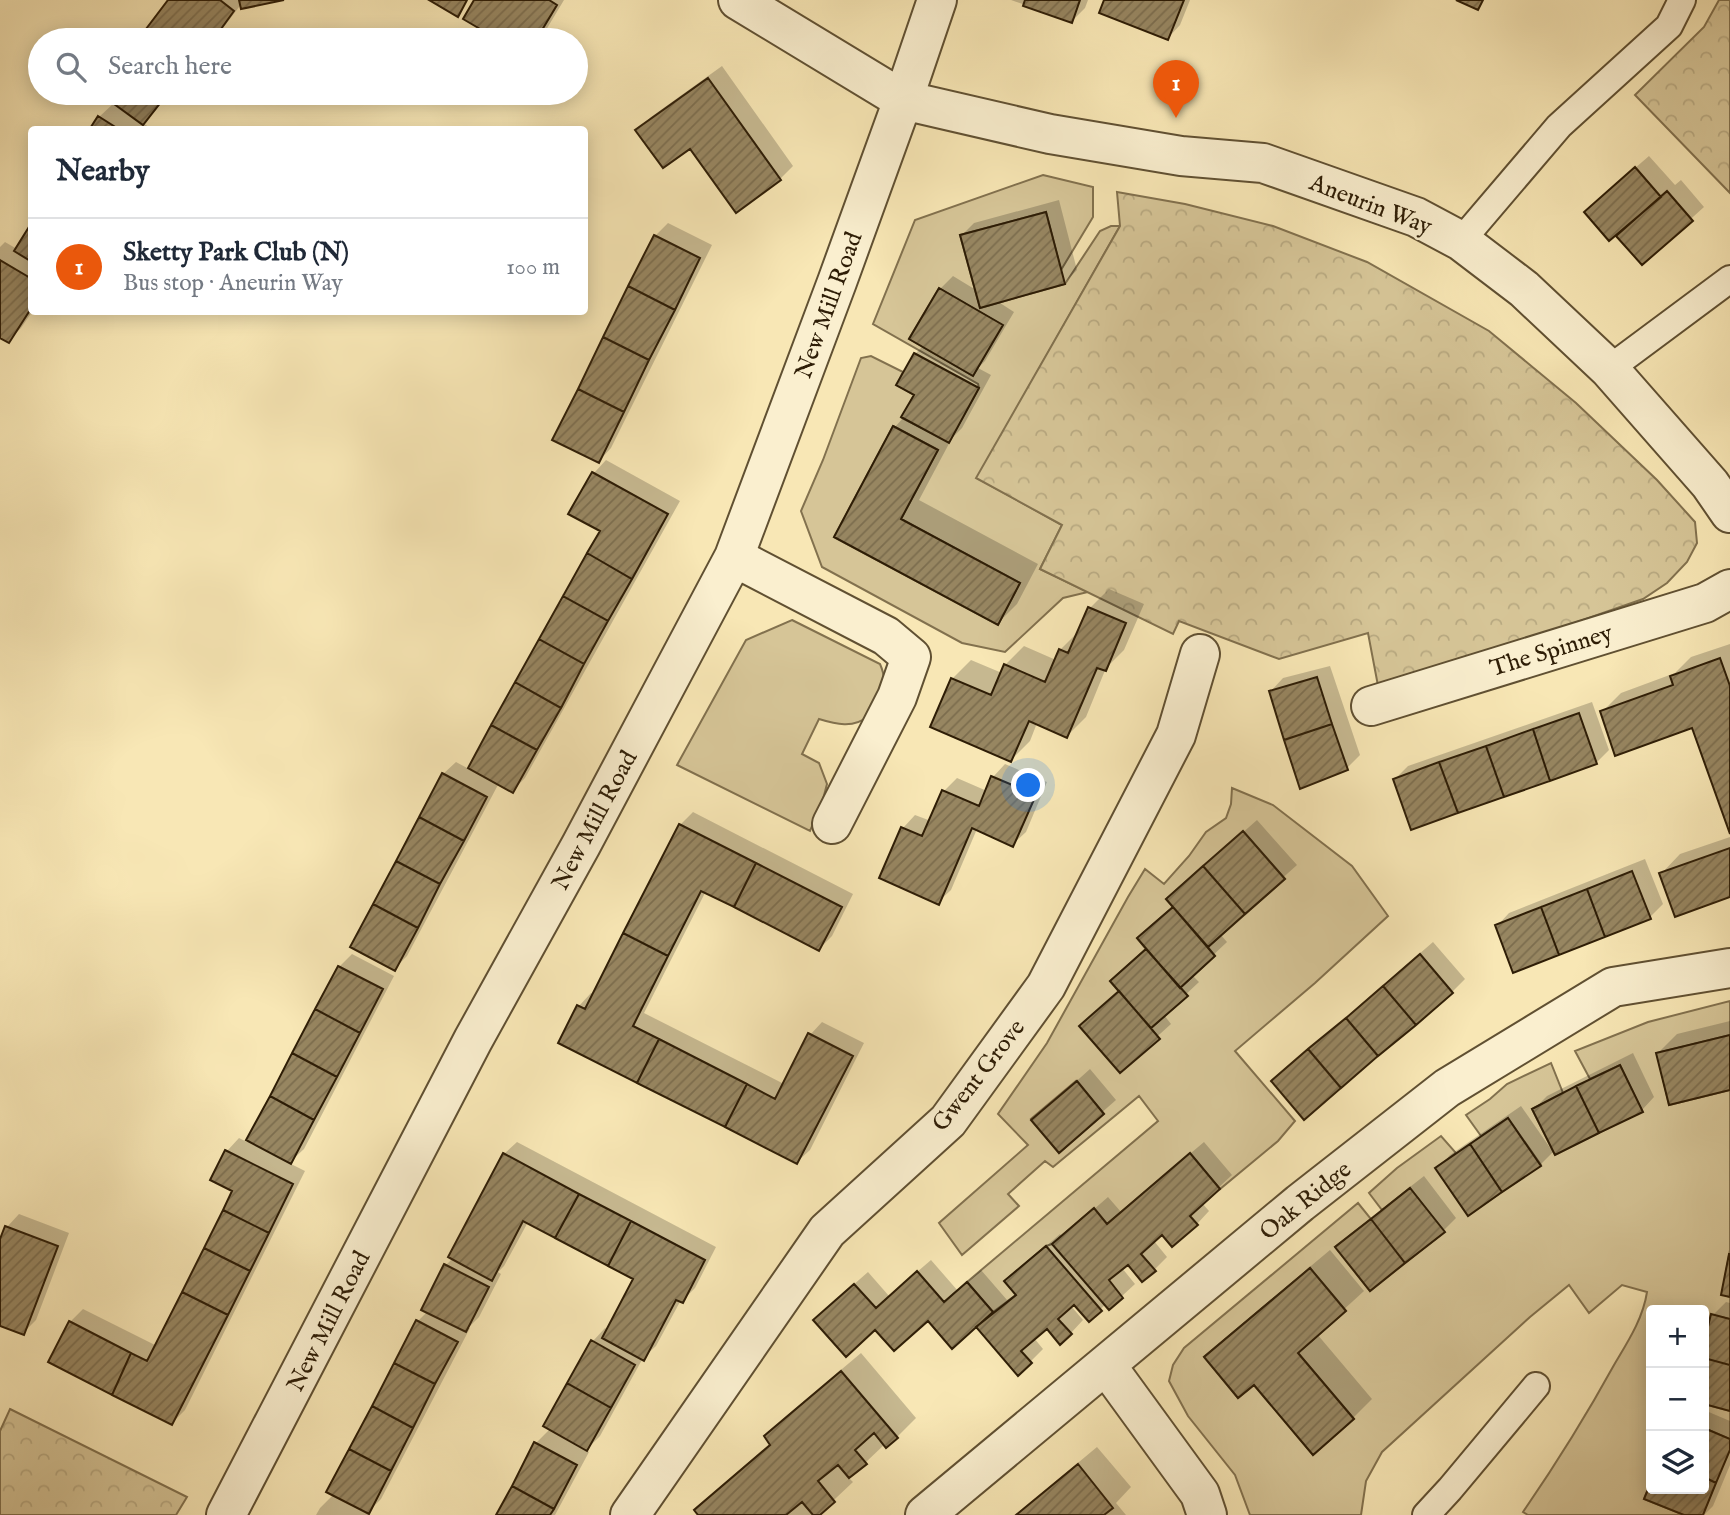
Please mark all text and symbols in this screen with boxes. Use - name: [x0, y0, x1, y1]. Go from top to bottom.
- search box: [28, 28, 588, 105]
- icon: search: [52, 48, 90, 86]
- text: Search here: [108, 50, 232, 83]
- pin: 1: [1153, 60, 1199, 118]
- text: Nearby: [56, 153, 149, 191]
- street label: Aneurin Way: [1304, 167, 1436, 243]
- street label: New Mill Road: [789, 228, 870, 383]
- text: Sketty Park Club (N): [123, 236, 349, 269]
- text: 1: [75, 253, 83, 282]
- text: 100 m: [506, 253, 560, 282]
- text: Bus stop · Aneurin Way: [123, 269, 343, 298]
- street label: The Spinney: [1486, 618, 1617, 685]
- street label: New Mill Road: [546, 745, 645, 896]
- your location: [1011, 768, 1045, 802]
- street label: Gwent Grove: [926, 1014, 1033, 1138]
- street label: Oak Ridge: [1254, 1155, 1358, 1248]
- street label: New Mill Road: [281, 1246, 378, 1397]
- map controls: [1646, 1305, 1709, 1494]
- button: +: [1646, 1305, 1709, 1368]
- button: −: [1646, 1368, 1709, 1431]
- button: layers: [1646, 1431, 1709, 1494]

